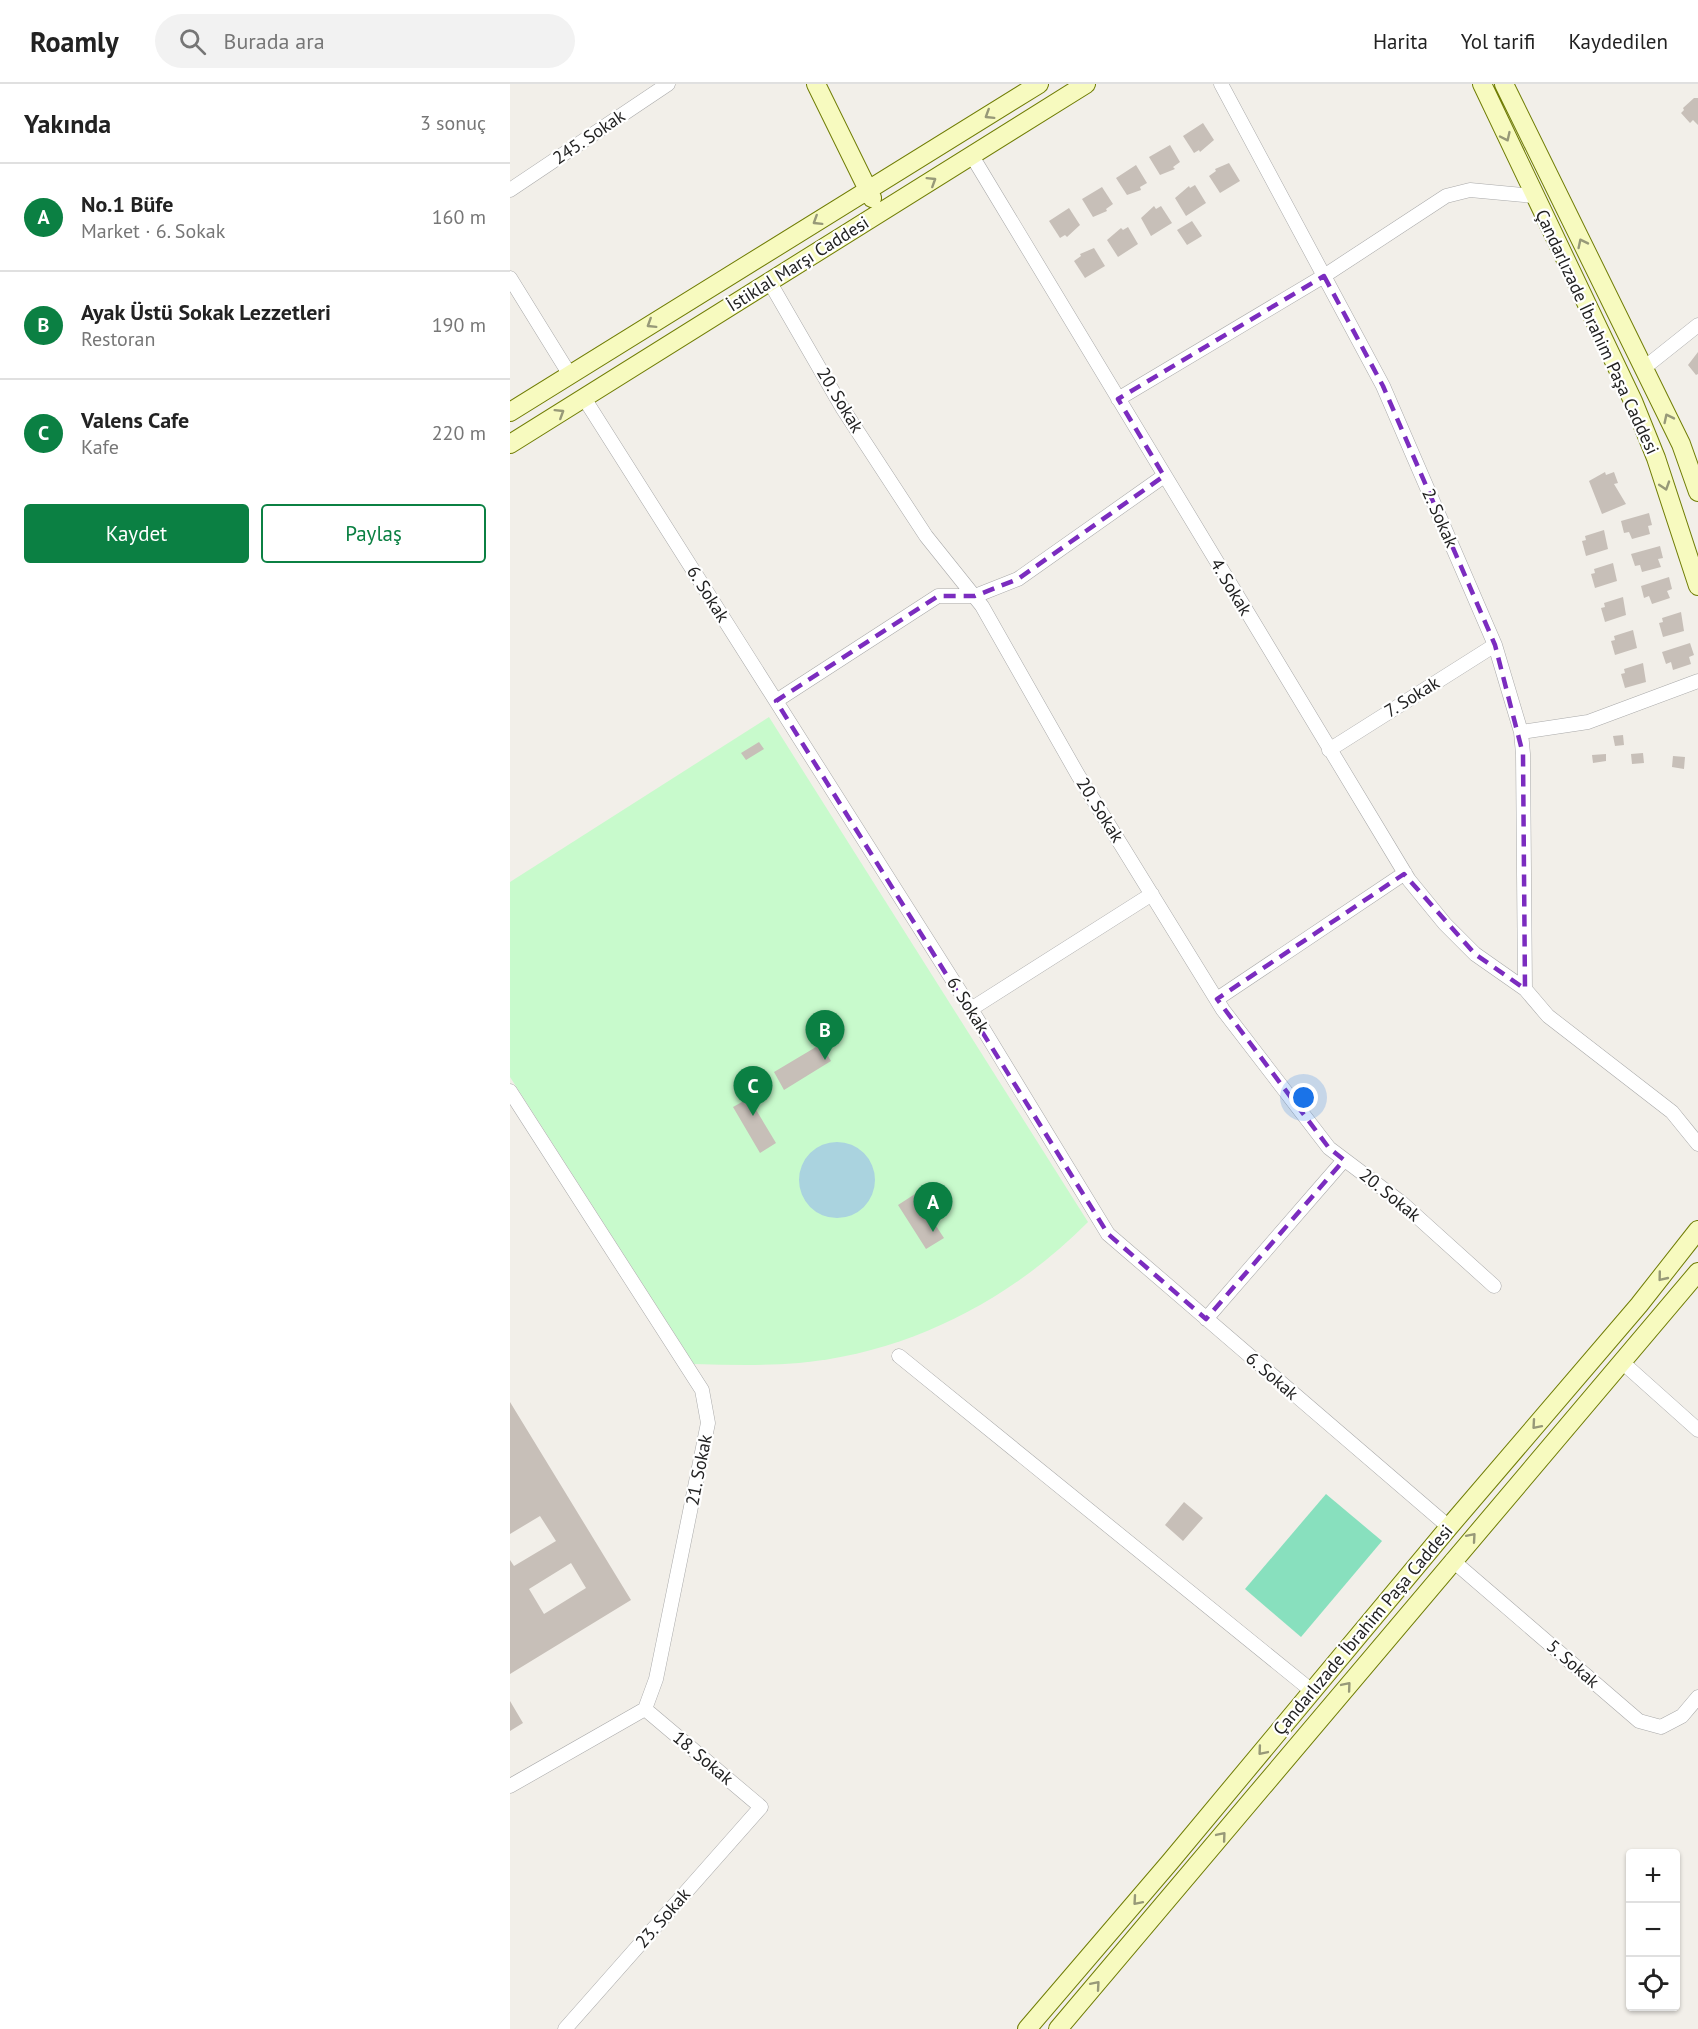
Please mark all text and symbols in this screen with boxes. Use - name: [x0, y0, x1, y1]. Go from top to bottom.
- search box: [155, 14, 575, 68]
- text: Roamly: [30, 23, 119, 60]
- icon: search: [176, 25, 209, 58]
- text: Burada ara: [224, 27, 325, 55]
- text: Harita: [1373, 28, 1428, 55]
- text: Yol tarifi: [1461, 28, 1535, 55]
- text: Kaydedilen: [1568, 28, 1668, 55]
- street label: 245. Sokak: [548, 104, 629, 169]
- text: Yakında: [24, 107, 111, 140]
- one-way arrow: [985, 107, 995, 119]
- text: 3 sonuç: [420, 110, 486, 136]
- one-way arrow: [1499, 131, 1511, 142]
- one-way arrow: [926, 176, 936, 188]
- text: No.1 Büfe: [81, 190, 173, 218]
- text: A: [37, 204, 50, 230]
- text: 160 m: [432, 204, 486, 230]
- street label: Çandarlızade İbrahim Paşa Caddesi: [1530, 206, 1664, 458]
- street label: İstiklal Marşı Caddesi: [723, 211, 873, 316]
- one-way arrow: [813, 213, 823, 225]
- text: Market · 6. Sokak: [81, 218, 225, 244]
- one-way arrow: [1577, 239, 1589, 250]
- text: Ayak Üstü Sokak Lezzetleri: [81, 298, 331, 326]
- text: B: [38, 312, 49, 338]
- text: 190 m: [432, 312, 486, 338]
- one-way arrow: [647, 316, 657, 328]
- text: Restoran: [81, 326, 155, 352]
- street label: 20. Sokak: [812, 363, 869, 437]
- text: Valens Cafe: [81, 406, 189, 434]
- one-way arrow: [554, 409, 564, 421]
- one-way arrow: [1664, 413, 1676, 424]
- text: C: [38, 420, 49, 446]
- text: 220 m: [432, 420, 486, 446]
- text: Kafe: [81, 434, 119, 460]
- one-way arrow: [1658, 480, 1671, 491]
- street label: 2. Sokak: [1417, 485, 1464, 551]
- button: Kaydet: [24, 504, 249, 563]
- button: Paylaş: [261, 504, 486, 563]
- street label: 4. Sokak: [1205, 554, 1258, 620]
- street label: 6. Sokak: [682, 561, 735, 627]
- street label: 7. Sokak: [1380, 671, 1444, 722]
- street label: 20. Sokak: [1072, 773, 1130, 847]
- street label: 6. Sokak: [942, 972, 995, 1038]
- pin: B: [806, 1010, 844, 1060]
- pin: C: [734, 1066, 772, 1116]
- your location: [1289, 1083, 1318, 1112]
- street label: 20. Sokak: [1355, 1163, 1426, 1227]
- pin: A: [914, 1182, 952, 1232]
- one-way arrow: [1659, 1270, 1670, 1281]
- street label: 6. Sokak: [1241, 1346, 1304, 1405]
- one-way arrow: [1532, 1418, 1543, 1429]
- street label: 21. Sokak: [680, 1432, 717, 1508]
- street label: Çandarlızade İbrahim Paşa Caddesi: [1268, 1520, 1457, 1740]
- one-way arrow: [1465, 1533, 1476, 1544]
- street label: 5. Sokak: [1542, 1634, 1605, 1693]
- one-way arrow: [1339, 1682, 1350, 1693]
- street label: 18. Sokak: [668, 1726, 739, 1790]
- one-way arrow: [1258, 1744, 1269, 1755]
- one-way arrow: [1215, 1832, 1226, 1843]
- map controls: [1626, 1849, 1680, 2011]
- button: +: [1626, 1849, 1680, 1903]
- street label: 23. Sokak: [630, 1883, 695, 1952]
- one-way arrow: [1133, 1894, 1144, 1905]
- button: −: [1626, 1903, 1680, 1957]
- button: locate: [1626, 1957, 1680, 2011]
- one-way arrow: [1089, 1981, 1100, 1992]

